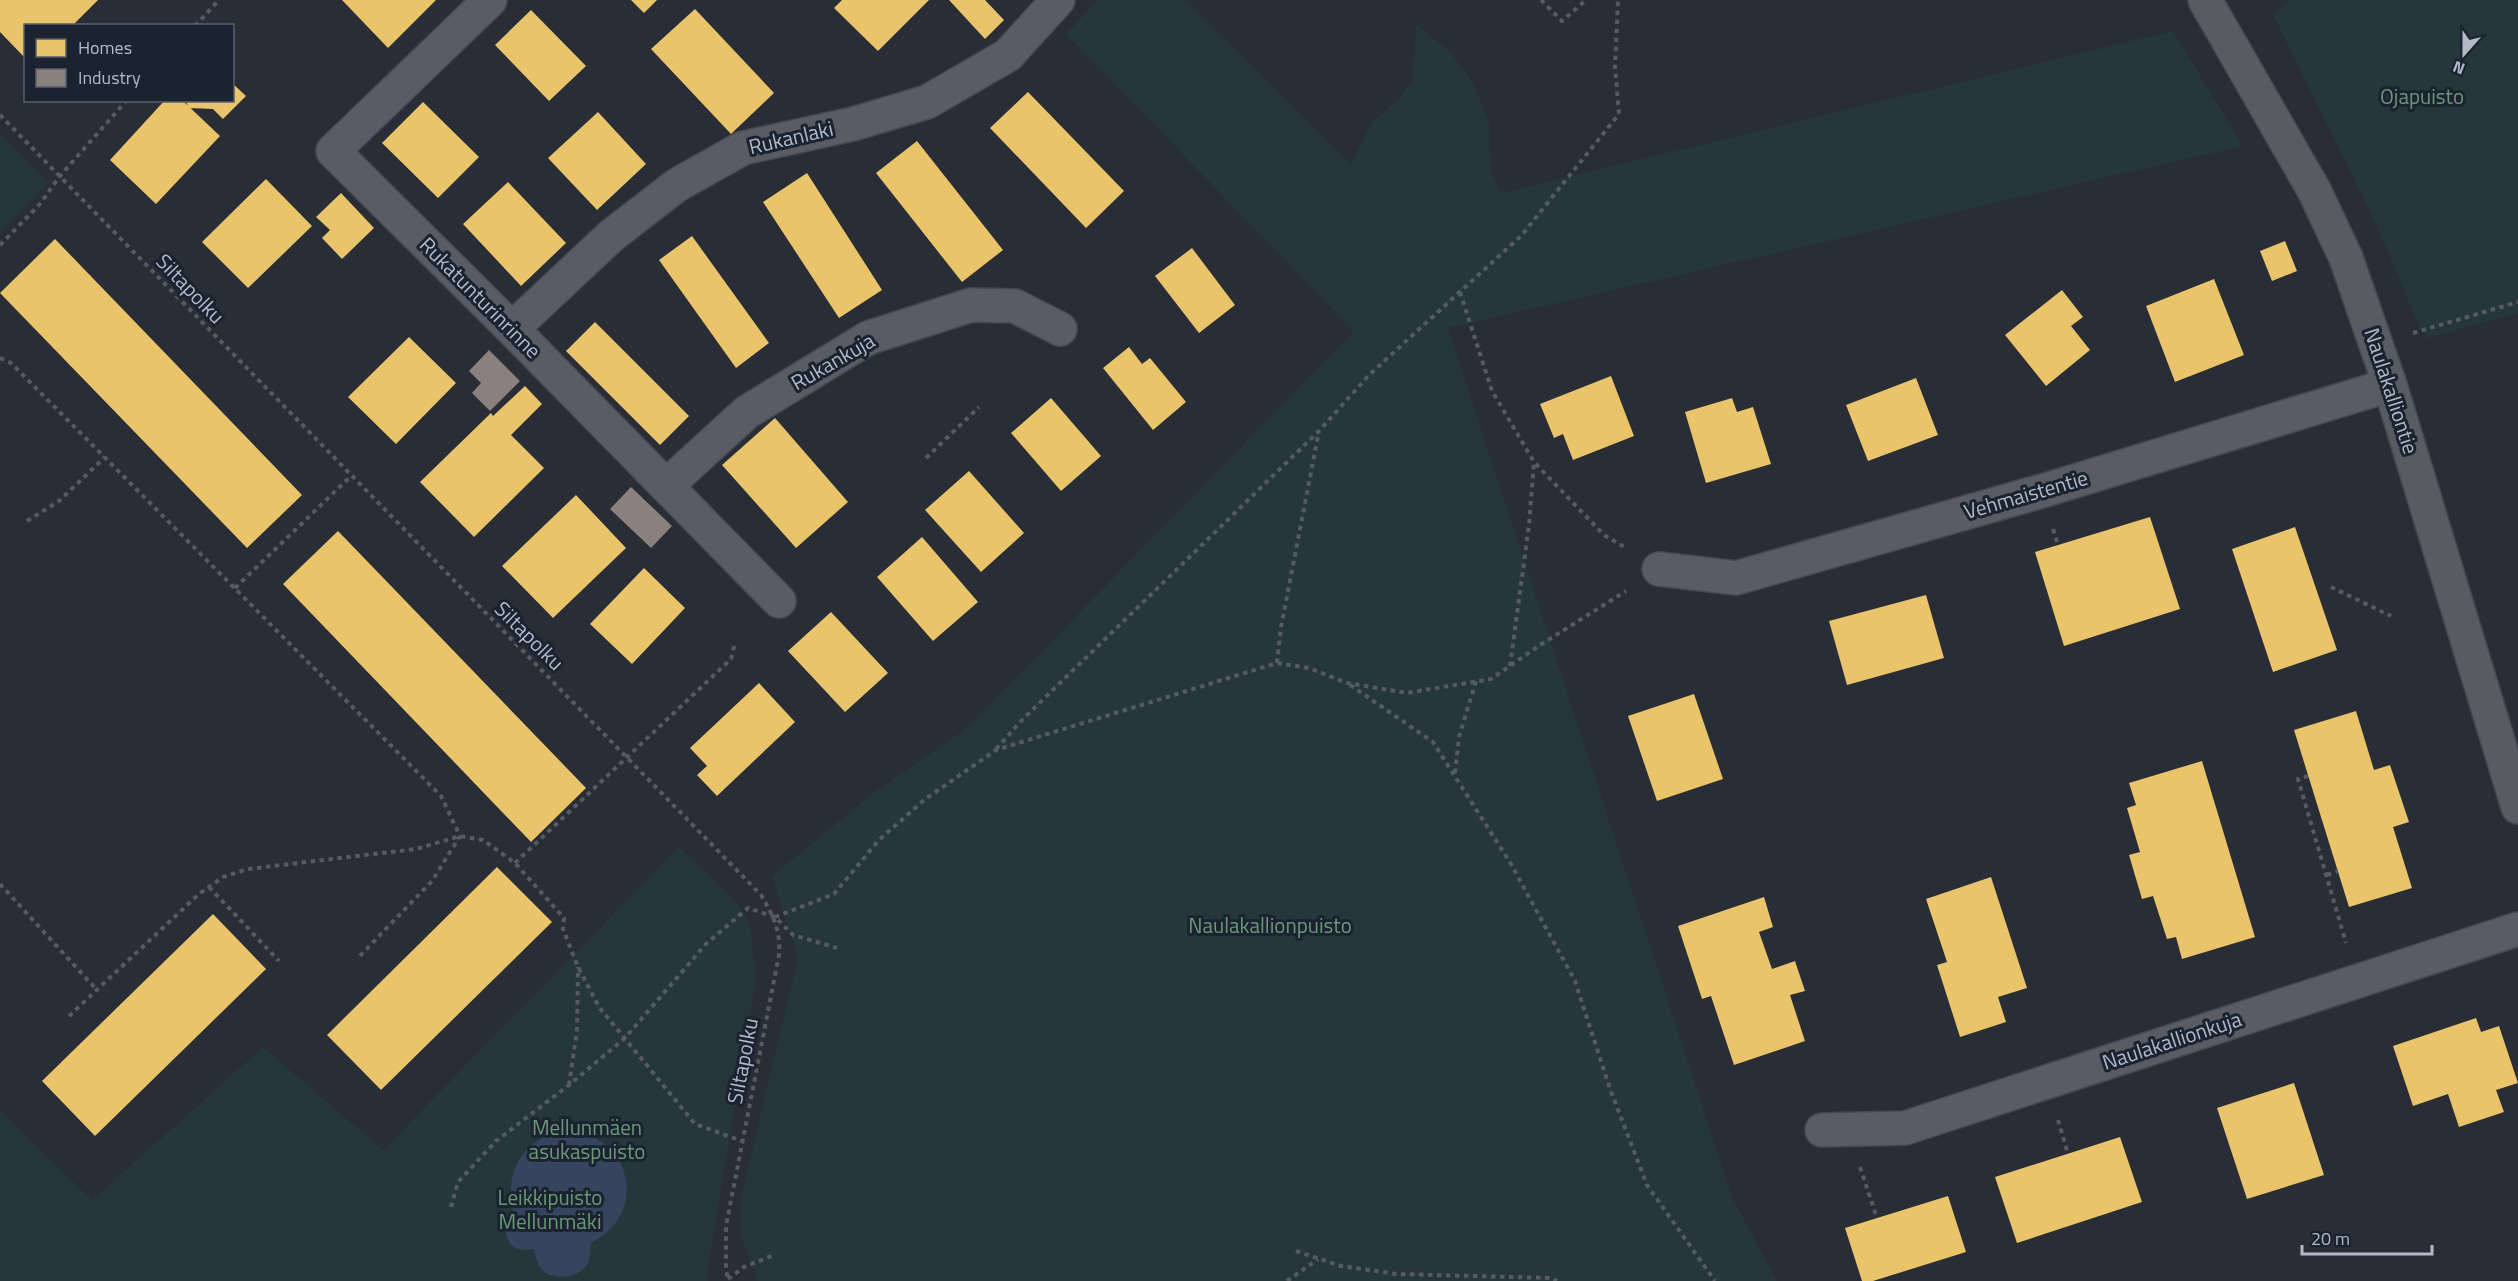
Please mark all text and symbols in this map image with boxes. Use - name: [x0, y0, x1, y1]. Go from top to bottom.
- legend: [24, 24, 234, 102]
- north arrow: [2434, 24, 2494, 84]
- text: Homes: [78, 34, 132, 61]
- text: N: [2449, 55, 2468, 81]
- text: Industry: [78, 64, 141, 91]
- park label: Ojapuisto: [2380, 80, 2464, 112]
- street label: Rukanlaki: [745, 112, 836, 162]
- street label: Rukatunturinrinne: [412, 229, 549, 366]
- street label: Siltapolku: [149, 246, 232, 331]
- street label: Naulakalliontie: [2357, 323, 2427, 458]
- street label: Rukankuja: [785, 324, 881, 398]
- street label: Vehmaistentie: [1960, 461, 2091, 527]
- street label: Siltapolku: [488, 593, 572, 677]
- park label: Naulakallionpuisto: [1188, 909, 1352, 941]
- street label: Naulakallionkuja: [2098, 1002, 2246, 1078]
- street label: Siltapolku: [718, 1015, 766, 1107]
- park label: Mellunmäen asukaspuisto: [529, 1111, 645, 1167]
- park label: Leikkipuisto Mellunmäki: [498, 1181, 602, 1237]
- scale bar: [2302, 1218, 2432, 1256]
- text: 20 m: [2311, 1225, 2350, 1252]

